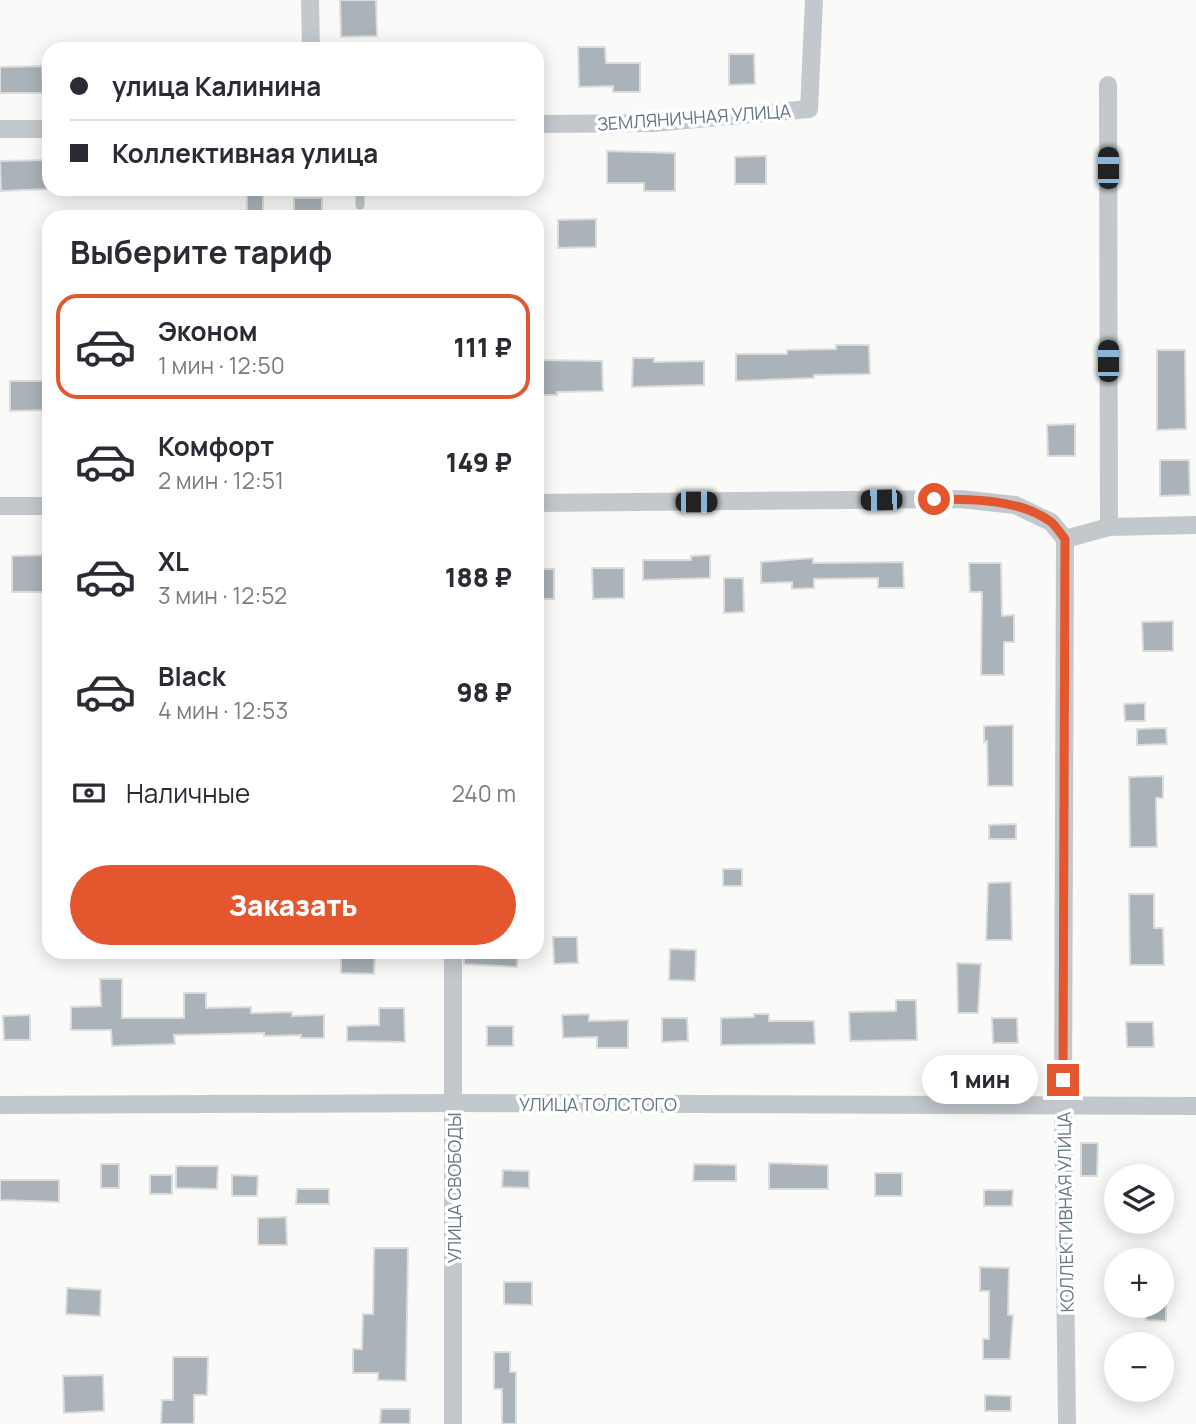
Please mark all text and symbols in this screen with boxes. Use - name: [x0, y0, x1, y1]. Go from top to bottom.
- text: улица Калинина: [112, 68, 321, 104]
- street label: ЗЕМЛЯНИЧНАЯ УЛИЦА: [596, 98, 792, 136]
- text: Коллективная улица: [112, 135, 378, 171]
- car: [1098, 147, 1119, 189]
- text: Выберите тариф: [70, 230, 332, 274]
- text: Эконом: [158, 313, 258, 349]
- icon: car: [74, 315, 137, 378]
- text: 111 ₽: [453, 329, 512, 365]
- car: [1098, 340, 1119, 382]
- text: 1 мин · 12:50: [158, 349, 285, 381]
- text: Комфорт: [158, 428, 274, 464]
- icon: car: [74, 430, 137, 493]
- text: 149 ₽: [446, 444, 512, 480]
- text: 2 мин · 12:51: [158, 464, 284, 496]
- route start: [918, 483, 950, 515]
- car: [860, 489, 903, 511]
- car: [676, 492, 718, 513]
- text: XL: [158, 543, 189, 579]
- icon: car: [74, 545, 137, 608]
- text: 188 ₽: [445, 559, 512, 595]
- text: 3 мин · 12:52: [158, 579, 287, 611]
- text: Black: [158, 658, 226, 694]
- icon: car: [74, 660, 137, 723]
- text: 98 ₽: [456, 674, 512, 710]
- text: 4 мин · 12:53: [158, 694, 288, 726]
- icon: cash: [70, 774, 108, 812]
- text: Наличные: [126, 775, 250, 811]
- text: 240 m: [452, 777, 516, 809]
- button: Заказать: [70, 865, 516, 945]
- callout: 1 мин: [923, 1056, 1038, 1104]
- text: 1 мин: [950, 1063, 1010, 1095]
- route end: [1047, 1064, 1079, 1096]
- street label: УЛИЦА ТОЛСТОГО: [519, 1092, 677, 1116]
- street label: КОЛЛЕКТИВНАЯ УЛИЦА: [1051, 1111, 1079, 1313]
- street label: УЛИЦА СВОБОДЫ: [442, 1113, 466, 1263]
- map controls: [1104, 1164, 1174, 1402]
- button: layers: [1104, 1164, 1174, 1234]
- button: +: [1104, 1248, 1174, 1318]
- button: −: [1104, 1332, 1174, 1402]

